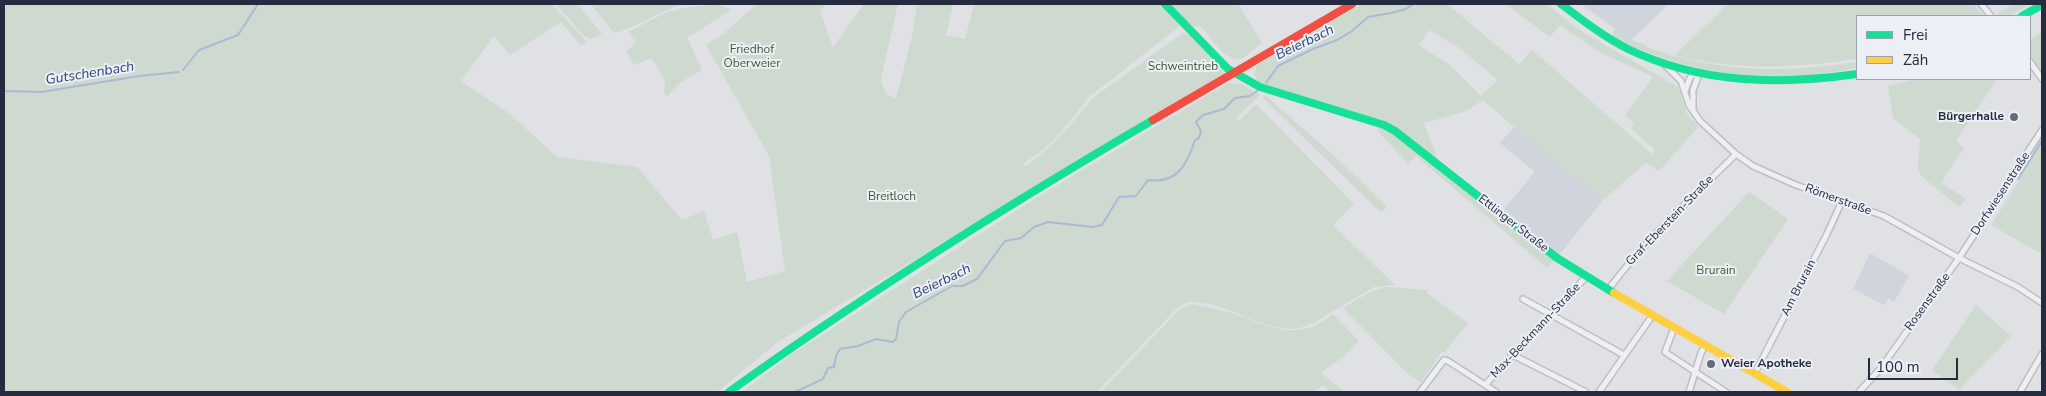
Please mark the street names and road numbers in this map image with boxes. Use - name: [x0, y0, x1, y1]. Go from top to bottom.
- street label: Dorfwiesenstraße: [1969, 150, 2033, 238]
- street label: Graf-Eberstein-Straße: [1623, 173, 1717, 269]
- street label: Römerstraße: [1803, 181, 1873, 219]
- street label: Ettlinger Straße: [1475, 192, 1551, 256]
- street label: Am Brurain: [1779, 257, 1819, 319]
- street label: Rosenstraße: [1902, 270, 1954, 334]
- street label: Max-Beckmann-Straße: [1488, 280, 1584, 382]

